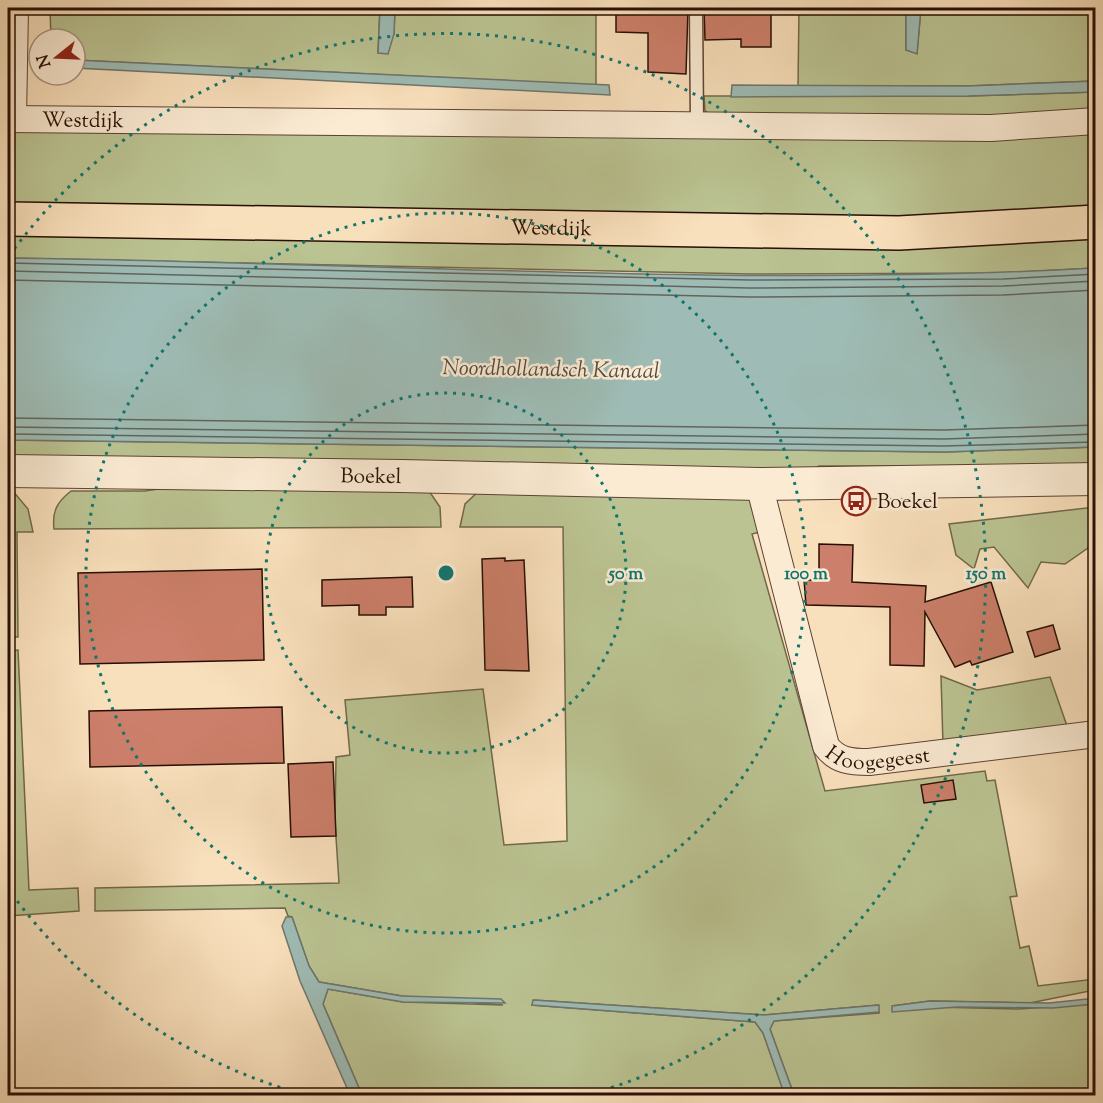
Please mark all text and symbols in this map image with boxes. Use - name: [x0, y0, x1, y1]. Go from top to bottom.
- north arrow: [27, 27, 87, 87]
- text: N: [32, 51, 58, 70]
- street label: Westdijk: [42, 106, 124, 137]
- street label: Westdijk: [510, 214, 592, 245]
- water label: Noordhollandsch Kanaal: [442, 353, 660, 389]
- street label: Boekel: [340, 462, 402, 493]
- bus stop icon: Boekel: [840, 485, 872, 517]
- place label: Boekel: [877, 488, 938, 518]
- text: 50 m: [607, 562, 643, 588]
- text: 100 m: [784, 562, 828, 588]
- text: 150 m: [966, 562, 1006, 588]
- centre of rings: [436, 563, 456, 583]
- street label: Hoogegeest: [818, 739, 932, 779]

